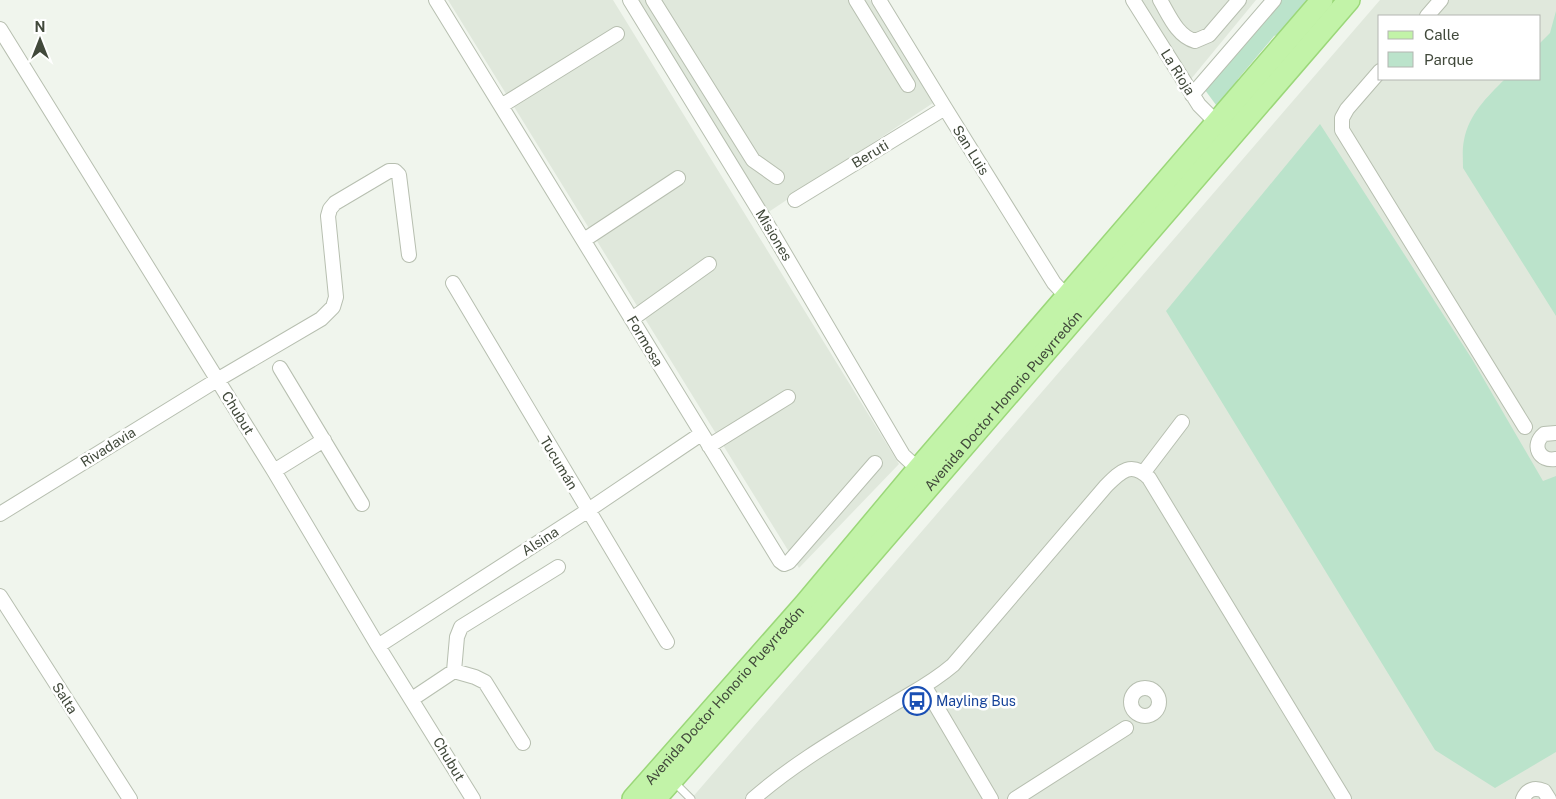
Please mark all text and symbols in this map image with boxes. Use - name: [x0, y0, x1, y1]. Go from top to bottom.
- north arrow: [15, 15, 65, 65]
- legend: [1378, 15, 1541, 80]
- text: N: [35, 19, 45, 35]
- text: Calle: [1424, 26, 1460, 43]
- street label: La Rioja: [1158, 46, 1198, 98]
- text: Parque: [1424, 51, 1474, 68]
- street label: San Luis: [950, 122, 992, 178]
- street label: Beruti: [849, 137, 891, 171]
- street label: Misiones: [752, 206, 796, 264]
- street label: Avenida Doctor Honorio Pueyrredón: [921, 308, 1085, 494]
- street label: Formosa: [624, 313, 666, 369]
- street label: Chubut: [219, 388, 257, 438]
- street label: Rivadavia: [78, 424, 138, 470]
- street label: Tucumán: [537, 433, 581, 493]
- street label: Alsina: [519, 523, 561, 559]
- street label: Avenida Doctor Honorio Pueyrredón: [641, 603, 807, 788]
- street label: Salta: [49, 679, 81, 717]
- bus stop icon: Mayling Bus: [902, 686, 932, 716]
- place label: Mayling Bus: [936, 693, 1016, 709]
- street label: Chubut: [430, 734, 468, 784]

